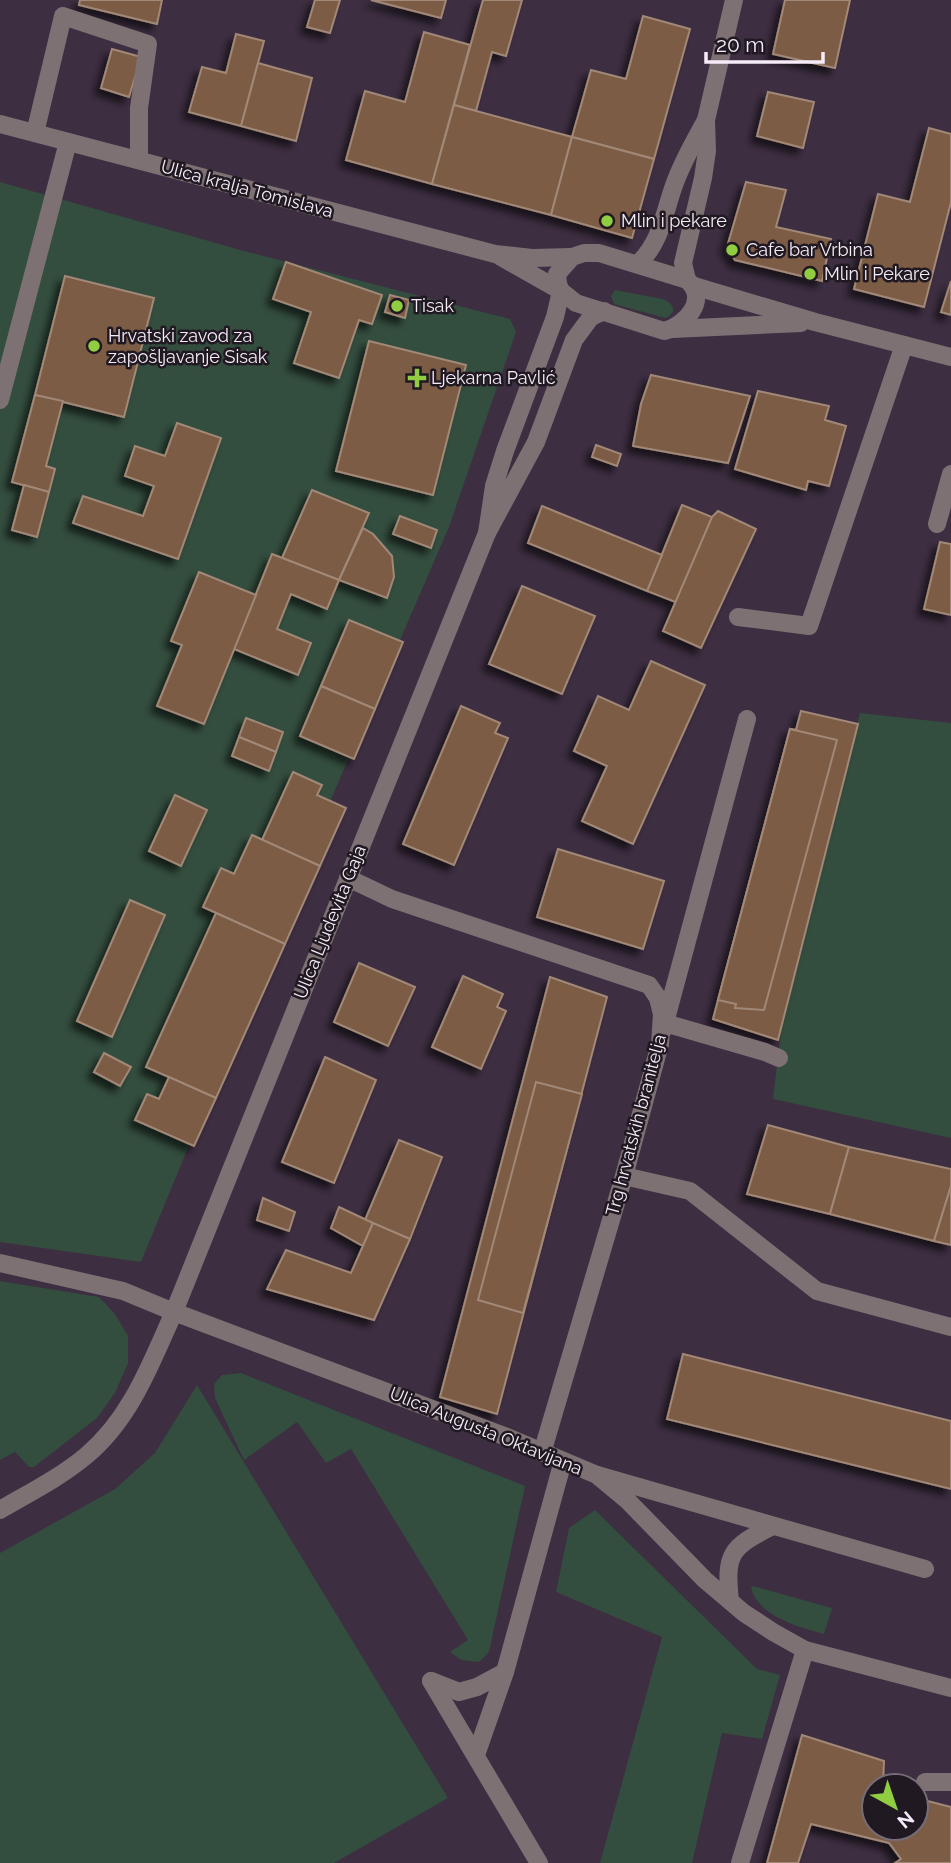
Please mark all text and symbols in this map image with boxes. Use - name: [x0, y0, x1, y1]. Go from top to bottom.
- scale bar: [706, 21, 823, 65]
- text: 20 m: [716, 32, 764, 57]
- street label: Ulica kralja Tomislava: [159, 155, 336, 222]
- place label: Mlin i pekare: [621, 210, 727, 231]
- marker: Mlin i pekare: [599, 213, 615, 229]
- place label: Cafe bar Vrbina: [746, 239, 873, 260]
- marker: Cafe bar Vrbina: [724, 242, 740, 258]
- place label: Mlin i Pekare: [824, 263, 930, 284]
- marker: Mlin i Pekare: [802, 266, 818, 282]
- place label: Tisak: [411, 295, 454, 316]
- marker: Tisak: [389, 298, 405, 314]
- place label: Hrvatski zavod za zapošljavanje Sisak: [108, 325, 268, 367]
- marker: Hrvatski zavod za zapošljavanje Sisak: [86, 338, 102, 354]
- place label: Ljekarna Pavlić: [431, 367, 556, 388]
- marker: Ljekarna Pavlić: [409, 370, 425, 386]
- street label: Ulica Ljudevita Gaja: [289, 842, 370, 1002]
- street label: Trg hrvatskih branitelja: [601, 1032, 670, 1218]
- street label: Ulica Augusta Oktavijana: [387, 1382, 586, 1479]
- north arrow: [860, 1772, 930, 1842]
- text: N: [893, 1807, 919, 1833]

